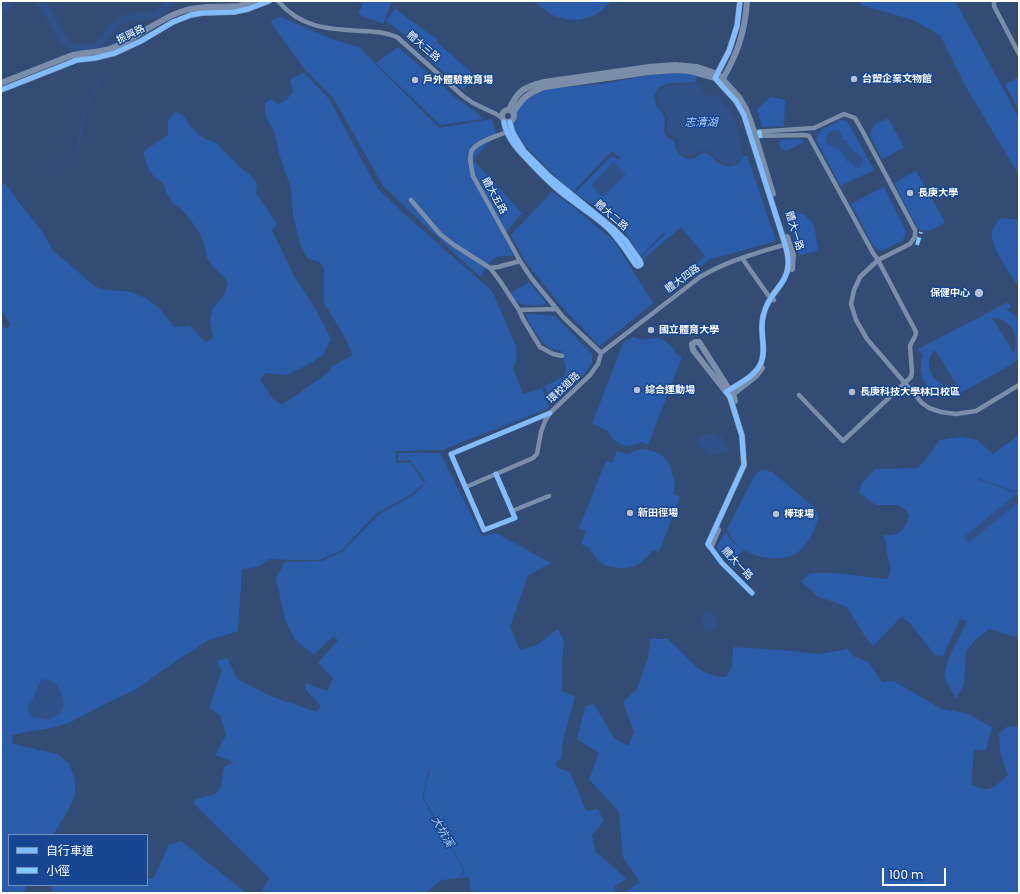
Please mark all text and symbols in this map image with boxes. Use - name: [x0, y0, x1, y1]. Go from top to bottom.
- street label: 振興路: [115, 23, 147, 47]
- street label: 體大三路: [404, 29, 442, 65]
- place label: 台塑企業文物館: [862, 73, 932, 85]
- place label: 戶外體驗教育場: [423, 74, 493, 86]
- marker: 台塑企業文物館: [849, 74, 859, 84]
- marker: 戶外體驗教育場: [410, 75, 420, 85]
- water label: 志清湖: [685, 116, 717, 130]
- street label: 體大五路: [479, 176, 509, 216]
- place label: 長庚大學: [918, 187, 958, 199]
- marker: 長庚大學: [905, 188, 915, 198]
- street label: 體大二路: [592, 198, 630, 234]
- street label: 體大一路: [782, 210, 806, 252]
- street label: 體大四路: [663, 262, 703, 296]
- place label: 保健中心: [930, 287, 970, 299]
- marker: 保健中心: [973, 287, 985, 299]
- place label: 國立體育大學: [659, 324, 719, 336]
- marker: 國立體育大學: [646, 325, 656, 335]
- street label: 環校道路: [545, 370, 583, 406]
- place label: 綜合運動場: [645, 384, 695, 396]
- marker: 綜合運動場: [632, 385, 642, 395]
- place label: 長庚科技大學林口校區: [860, 386, 960, 398]
- marker: 長庚科技大學林口校區: [847, 387, 857, 397]
- place label: 新田徑場: [638, 507, 678, 519]
- marker: 新田徑場: [625, 508, 635, 518]
- place label: 棒球場: [784, 508, 814, 520]
- marker: 棒球場: [771, 509, 781, 519]
- street label: 體大一路: [719, 545, 755, 583]
- water label: 大坑溪: [428, 814, 456, 850]
- legend: [8, 834, 148, 886]
- text: 自行車道: [46, 842, 94, 859]
- scale bar: [884, 860, 948, 886]
- text: 小徑: [46, 862, 70, 879]
- text: 100 m: [889, 866, 923, 883]

